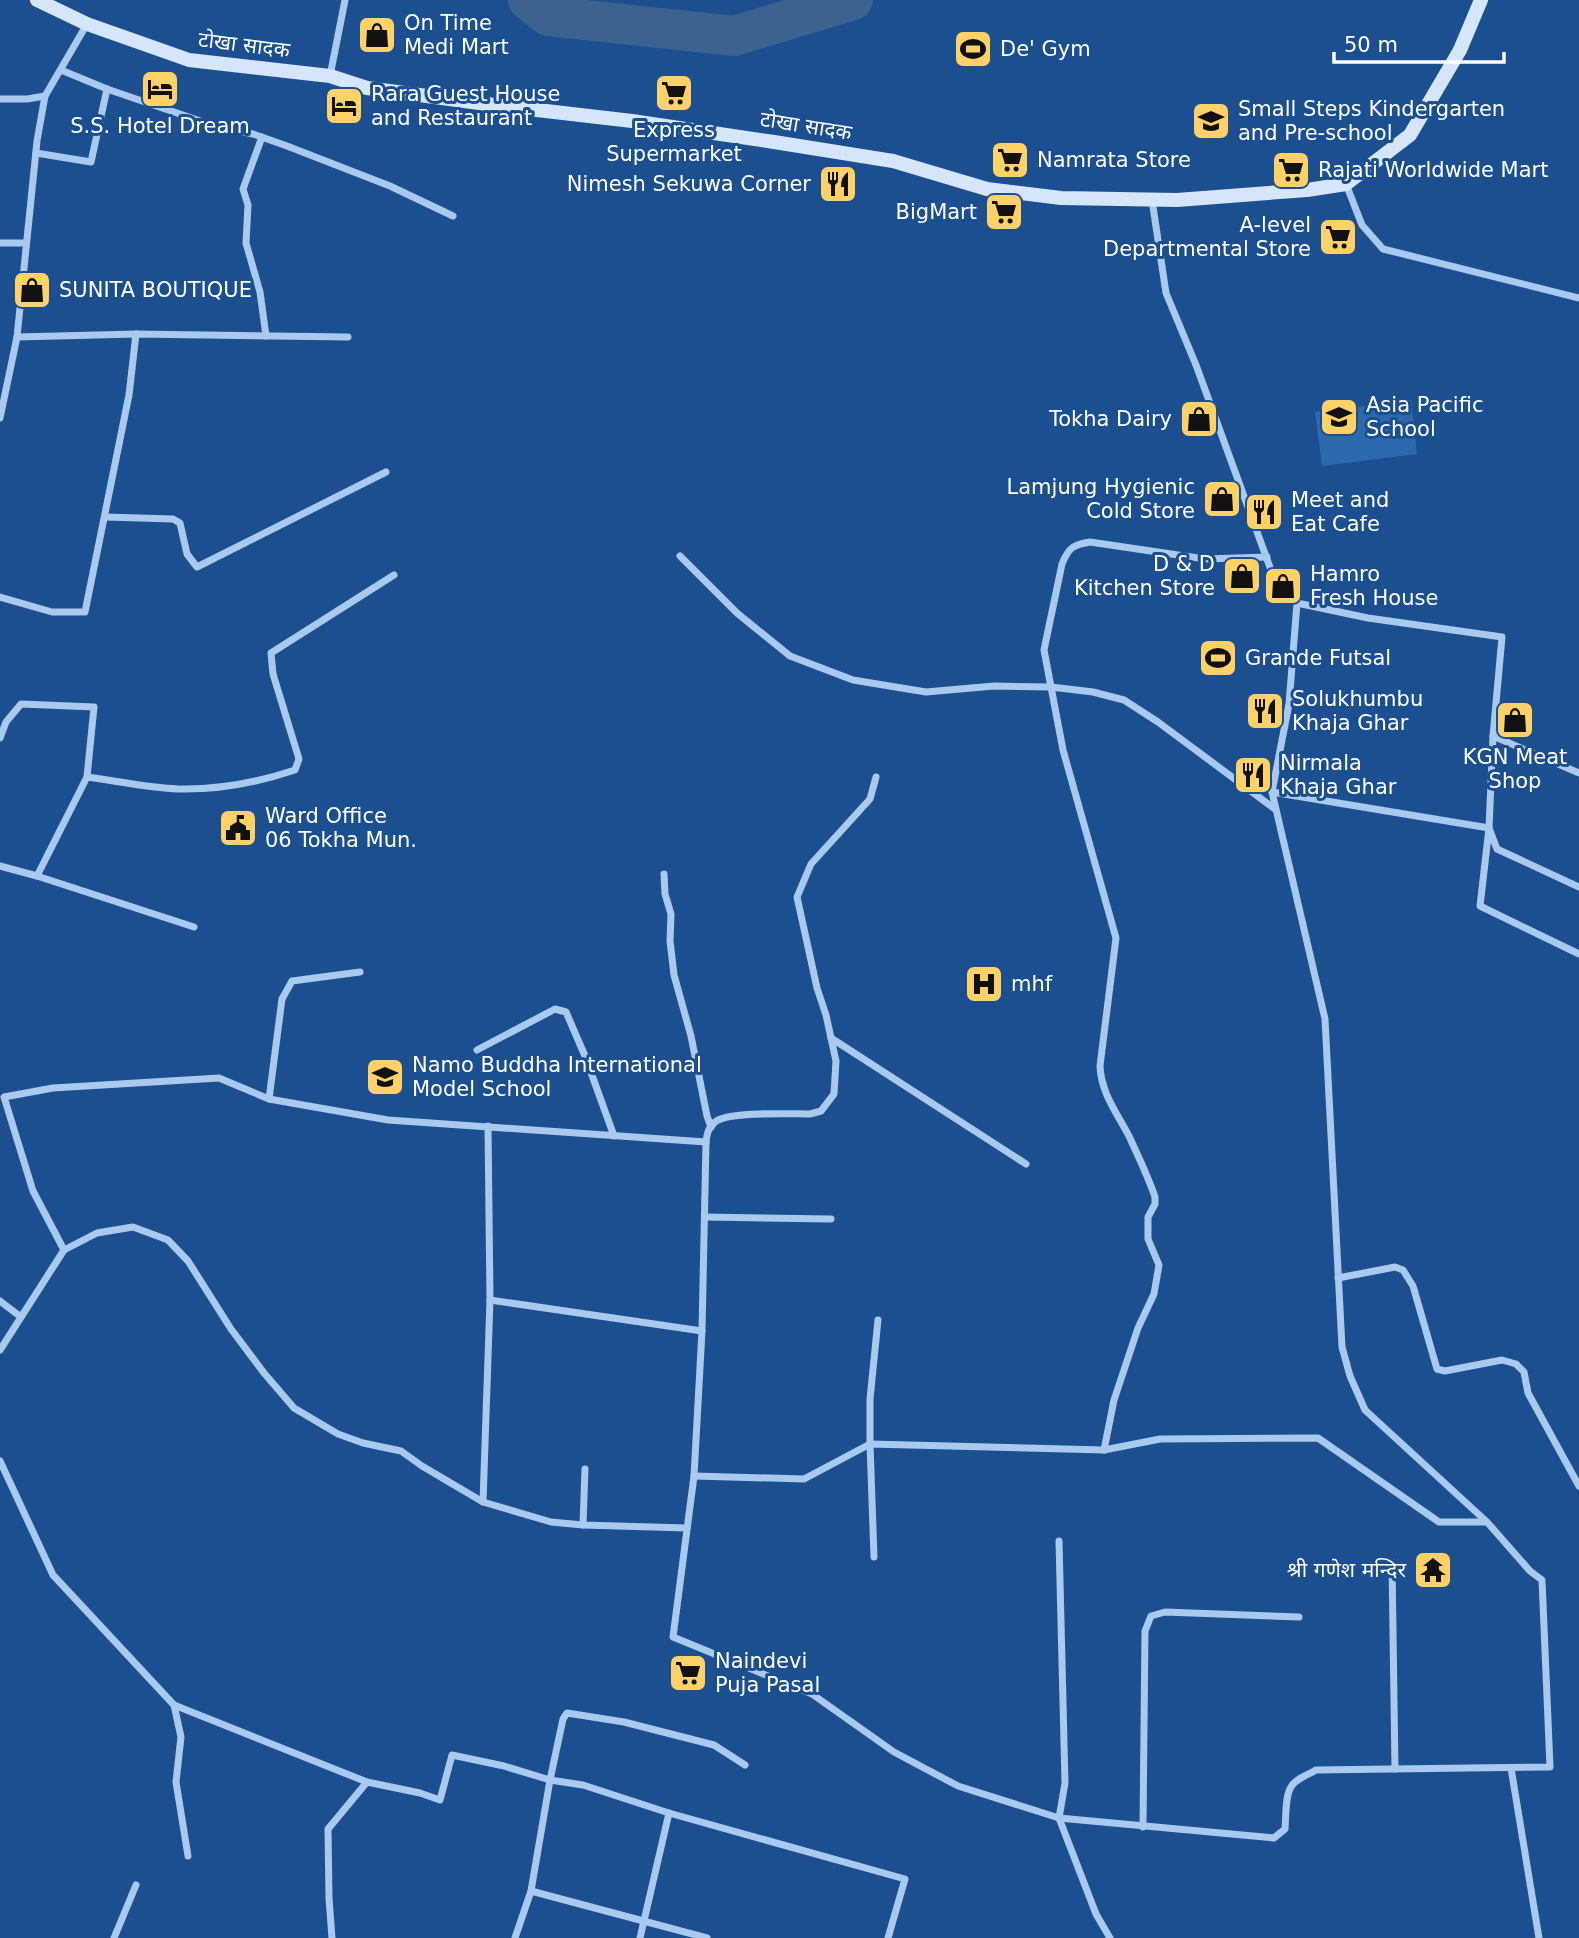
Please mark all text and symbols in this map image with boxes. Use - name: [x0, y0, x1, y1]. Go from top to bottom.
- place label: On Time Medi Mart: [404, 11, 509, 59]
- shop icon: On Time Medi Mart: [356, 14, 398, 56]
- scale bar: [1334, 21, 1504, 65]
- street label: टोखा सादक: [197, 27, 292, 63]
- sports icon: De' Gym: [952, 28, 994, 70]
- text: 50 m: [1344, 33, 1398, 57]
- place label: De' Gym: [1000, 37, 1091, 61]
- hotel icon: S.S. Hotel Dream: [139, 68, 181, 110]
- supermarket icon: Express Supermarket: [653, 72, 695, 114]
- place label: Rara Guest House and Restaurant: [371, 82, 560, 130]
- hotel icon: Rara Guest House and Restaurant: [323, 85, 365, 127]
- place label: Small Steps Kindergarten and Pre-school: [1238, 97, 1505, 145]
- school or university icon: Small Steps Kindergarten and Pre-school: [1190, 100, 1232, 142]
- street label: टोखा सादक: [759, 107, 854, 145]
- place label: S.S. Hotel Dream: [70, 114, 250, 138]
- place label: Express Supermarket: [606, 118, 742, 166]
- supermarket icon: Namrata Store: [989, 139, 1031, 181]
- place label: Namrata Store: [1037, 148, 1191, 172]
- supermarket icon: Rajati Worldwide Mart: [1270, 149, 1312, 191]
- place label: Rajati Worldwide Mart: [1318, 158, 1548, 182]
- restaurant icon: Nimesh Sekuwa Corner: [817, 163, 859, 205]
- place label: Nimesh Sekuwa Corner: [567, 172, 811, 196]
- supermarket icon: BigMart: [983, 191, 1025, 233]
- place label: BigMart: [896, 200, 977, 224]
- place label: A-level Departmental Store: [1103, 213, 1311, 261]
- supermarket icon: A-level Departmental Store: [1317, 216, 1359, 258]
- shop icon: SUNITA BOUTIQUE: [11, 269, 53, 311]
- place label: SUNITA BOUTIQUE: [59, 278, 252, 302]
- place label: Asia Pacific School: [1366, 393, 1483, 441]
- school or university icon: Asia Pacific School: [1318, 396, 1360, 438]
- shop icon: Tokha Dairy: [1178, 398, 1220, 440]
- place label: Tokha Dairy: [1048, 407, 1172, 431]
- place label: Lamjung Hygienic Cold Store: [1007, 475, 1195, 523]
- shop icon: Lamjung Hygienic Cold Store: [1201, 478, 1243, 520]
- place label: Meet and Eat Cafe: [1291, 488, 1389, 536]
- restaurant icon: Meet and Eat Cafe: [1243, 491, 1285, 533]
- place label: D & D Kitchen Store: [1074, 552, 1215, 600]
- shop icon: D & D Kitchen Store: [1221, 555, 1263, 597]
- place label: Hamro Fresh House: [1310, 562, 1438, 610]
- shop icon: Hamro Fresh House: [1262, 565, 1304, 607]
- sports icon: Grande Futsal: [1197, 637, 1239, 679]
- place label: Grande Futsal: [1245, 646, 1391, 670]
- place label: Solukhumbu Khaja Ghar: [1292, 687, 1423, 735]
- restaurant icon: Solukhumbu Khaja Ghar: [1244, 690, 1286, 732]
- shop icon: KGN Meat Shop: [1494, 699, 1536, 741]
- place label: KGN Meat Shop: [1463, 745, 1567, 793]
- place label: Nirmala Khaja Ghar: [1280, 751, 1397, 799]
- restaurant icon: Nirmala Khaja Ghar: [1232, 754, 1274, 796]
- place label: Ward Office 06 Tokha Mun.: [265, 804, 417, 852]
- public building icon: Ward Office 06 Tokha Mun.: [217, 807, 259, 849]
- hospital icon: mhf: [963, 963, 1005, 1005]
- place label: mhf: [1011, 972, 1053, 996]
- place label: Namo Buddha International Model School: [412, 1053, 702, 1101]
- school or university icon: Namo Buddha International Model School: [364, 1056, 406, 1098]
- temple icon: श्री गणेश मन्दिर: [1412, 1549, 1454, 1591]
- place label: श्री गणेश मन्दिर: [1287, 1558, 1406, 1582]
- place label: Naindevi Puja Pasal: [715, 1649, 820, 1697]
- supermarket icon: Naindevi Puja Pasal: [667, 1652, 709, 1694]

